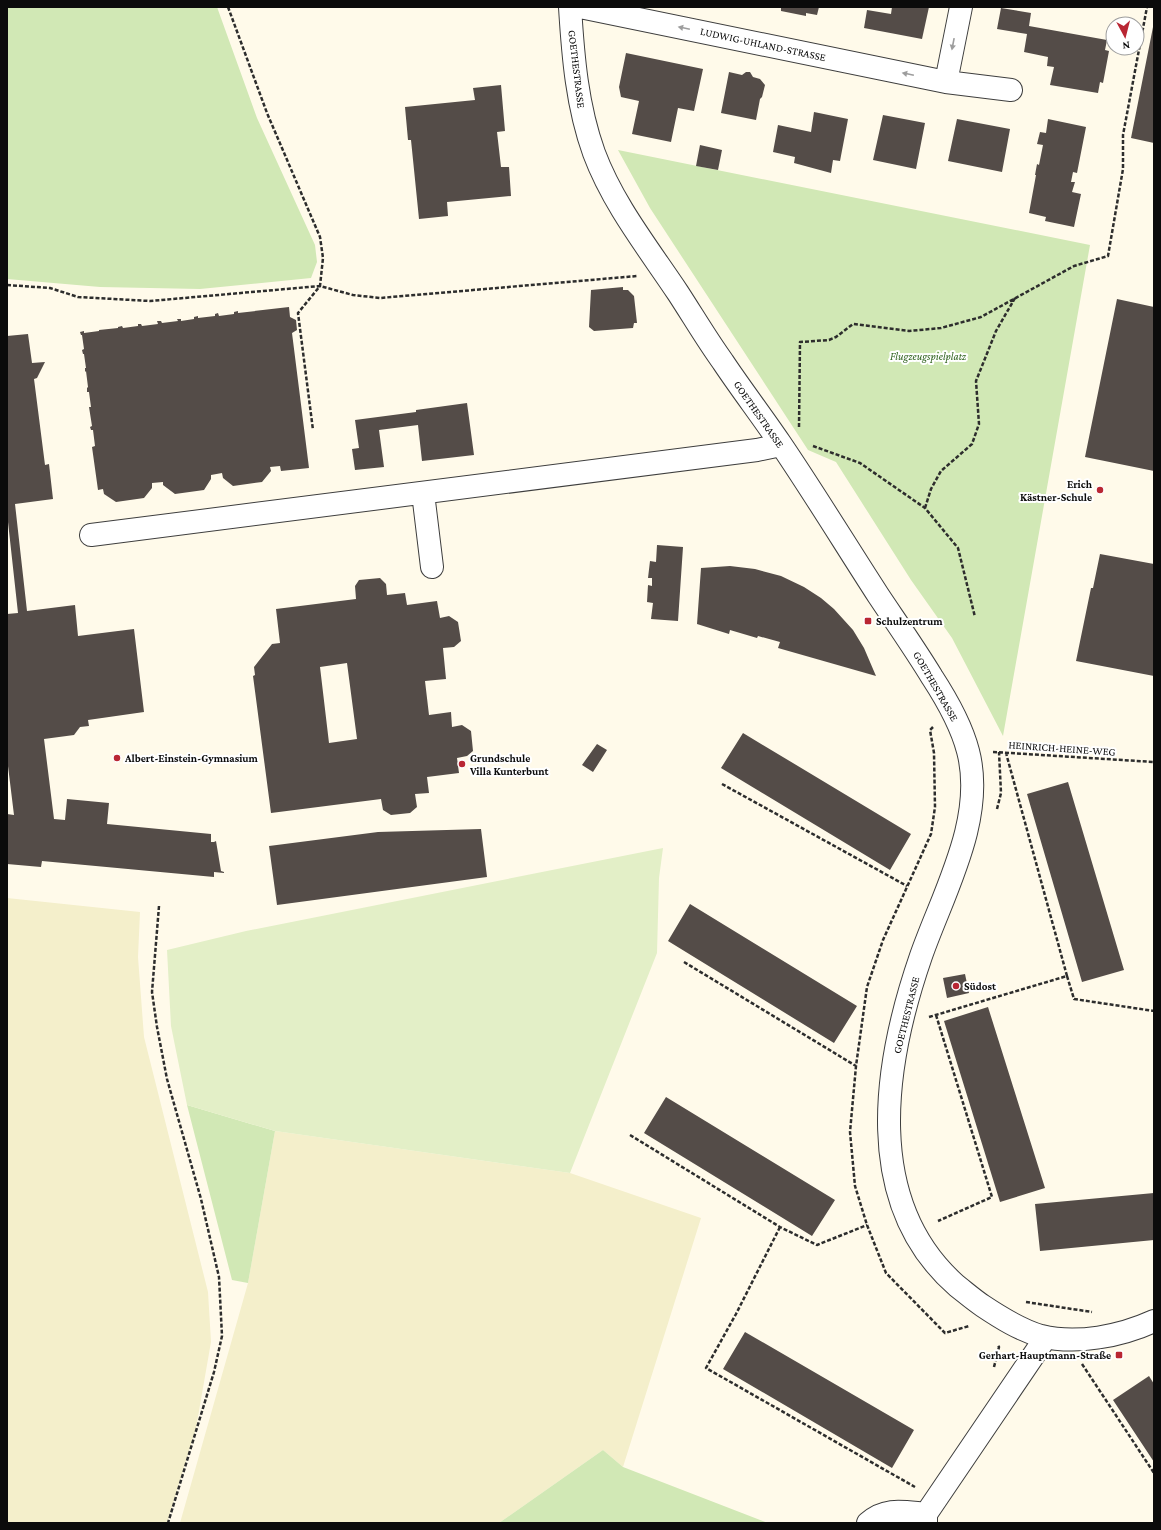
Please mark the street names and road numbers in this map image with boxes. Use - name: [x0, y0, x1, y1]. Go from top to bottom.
- street label: LUDWIG-UHLAND-STRASSE: [699, 25, 827, 63]
- street label: GOETHESTRASSE: [566, 29, 588, 109]
- street label: GOETHESTRASSE: [731, 378, 787, 450]
- street label: GOETHESTRASSE: [911, 649, 961, 723]
- street label: HEINRICH-HEINE-WEG: [1008, 738, 1116, 758]
- street label: GOETHESTRASSE: [891, 975, 921, 1055]

